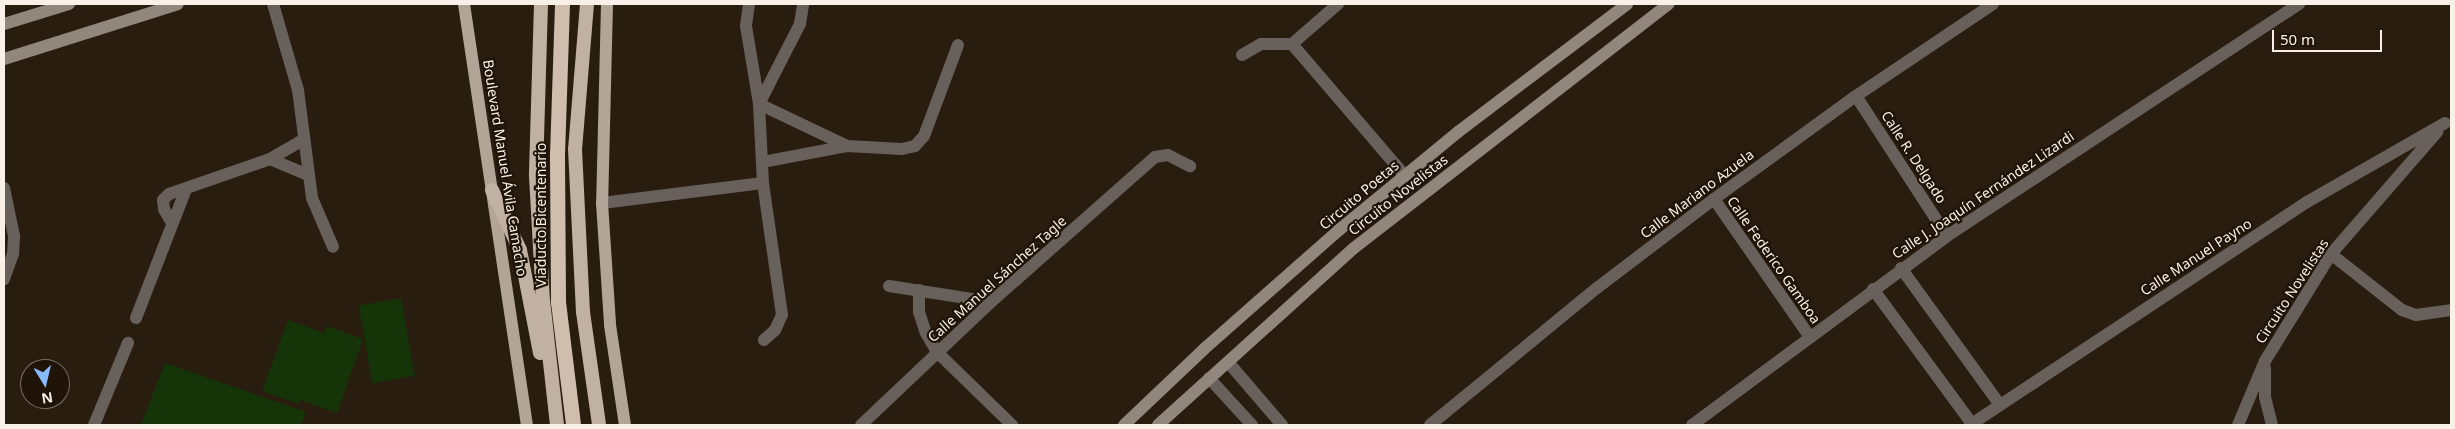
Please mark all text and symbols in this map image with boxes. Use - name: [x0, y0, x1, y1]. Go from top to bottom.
- scale bar: [2275, 20, 2385, 52]
- text: 50 m: [2280, 29, 2315, 49]
- street label: Boulevard Manuel Ávila Camacho: [480, 58, 530, 278]
- street label: Calle R. Delgado: [1878, 108, 1950, 206]
- street label: Calle J. Joaquín Fernández Lizardi: [1889, 128, 2077, 262]
- street label: Viaducto Bicentenario: [533, 143, 549, 287]
- street label: Calle Mariano Azuela: [1637, 146, 1757, 242]
- street label: Circuito Novelistas: [1345, 151, 1451, 239]
- street label: Circuito Poetas: [1316, 157, 1402, 233]
- street label: Calle Federico Gamboa: [1724, 193, 1824, 327]
- street label: Calle Manuel Sánchez Tagle: [924, 212, 1070, 346]
- street label: Calle Manuel Payno: [2137, 215, 2255, 299]
- street label: Circuito Novelistas: [2252, 235, 2332, 347]
- north arrow: [20, 359, 70, 409]
- text: N: [40, 388, 54, 409]

